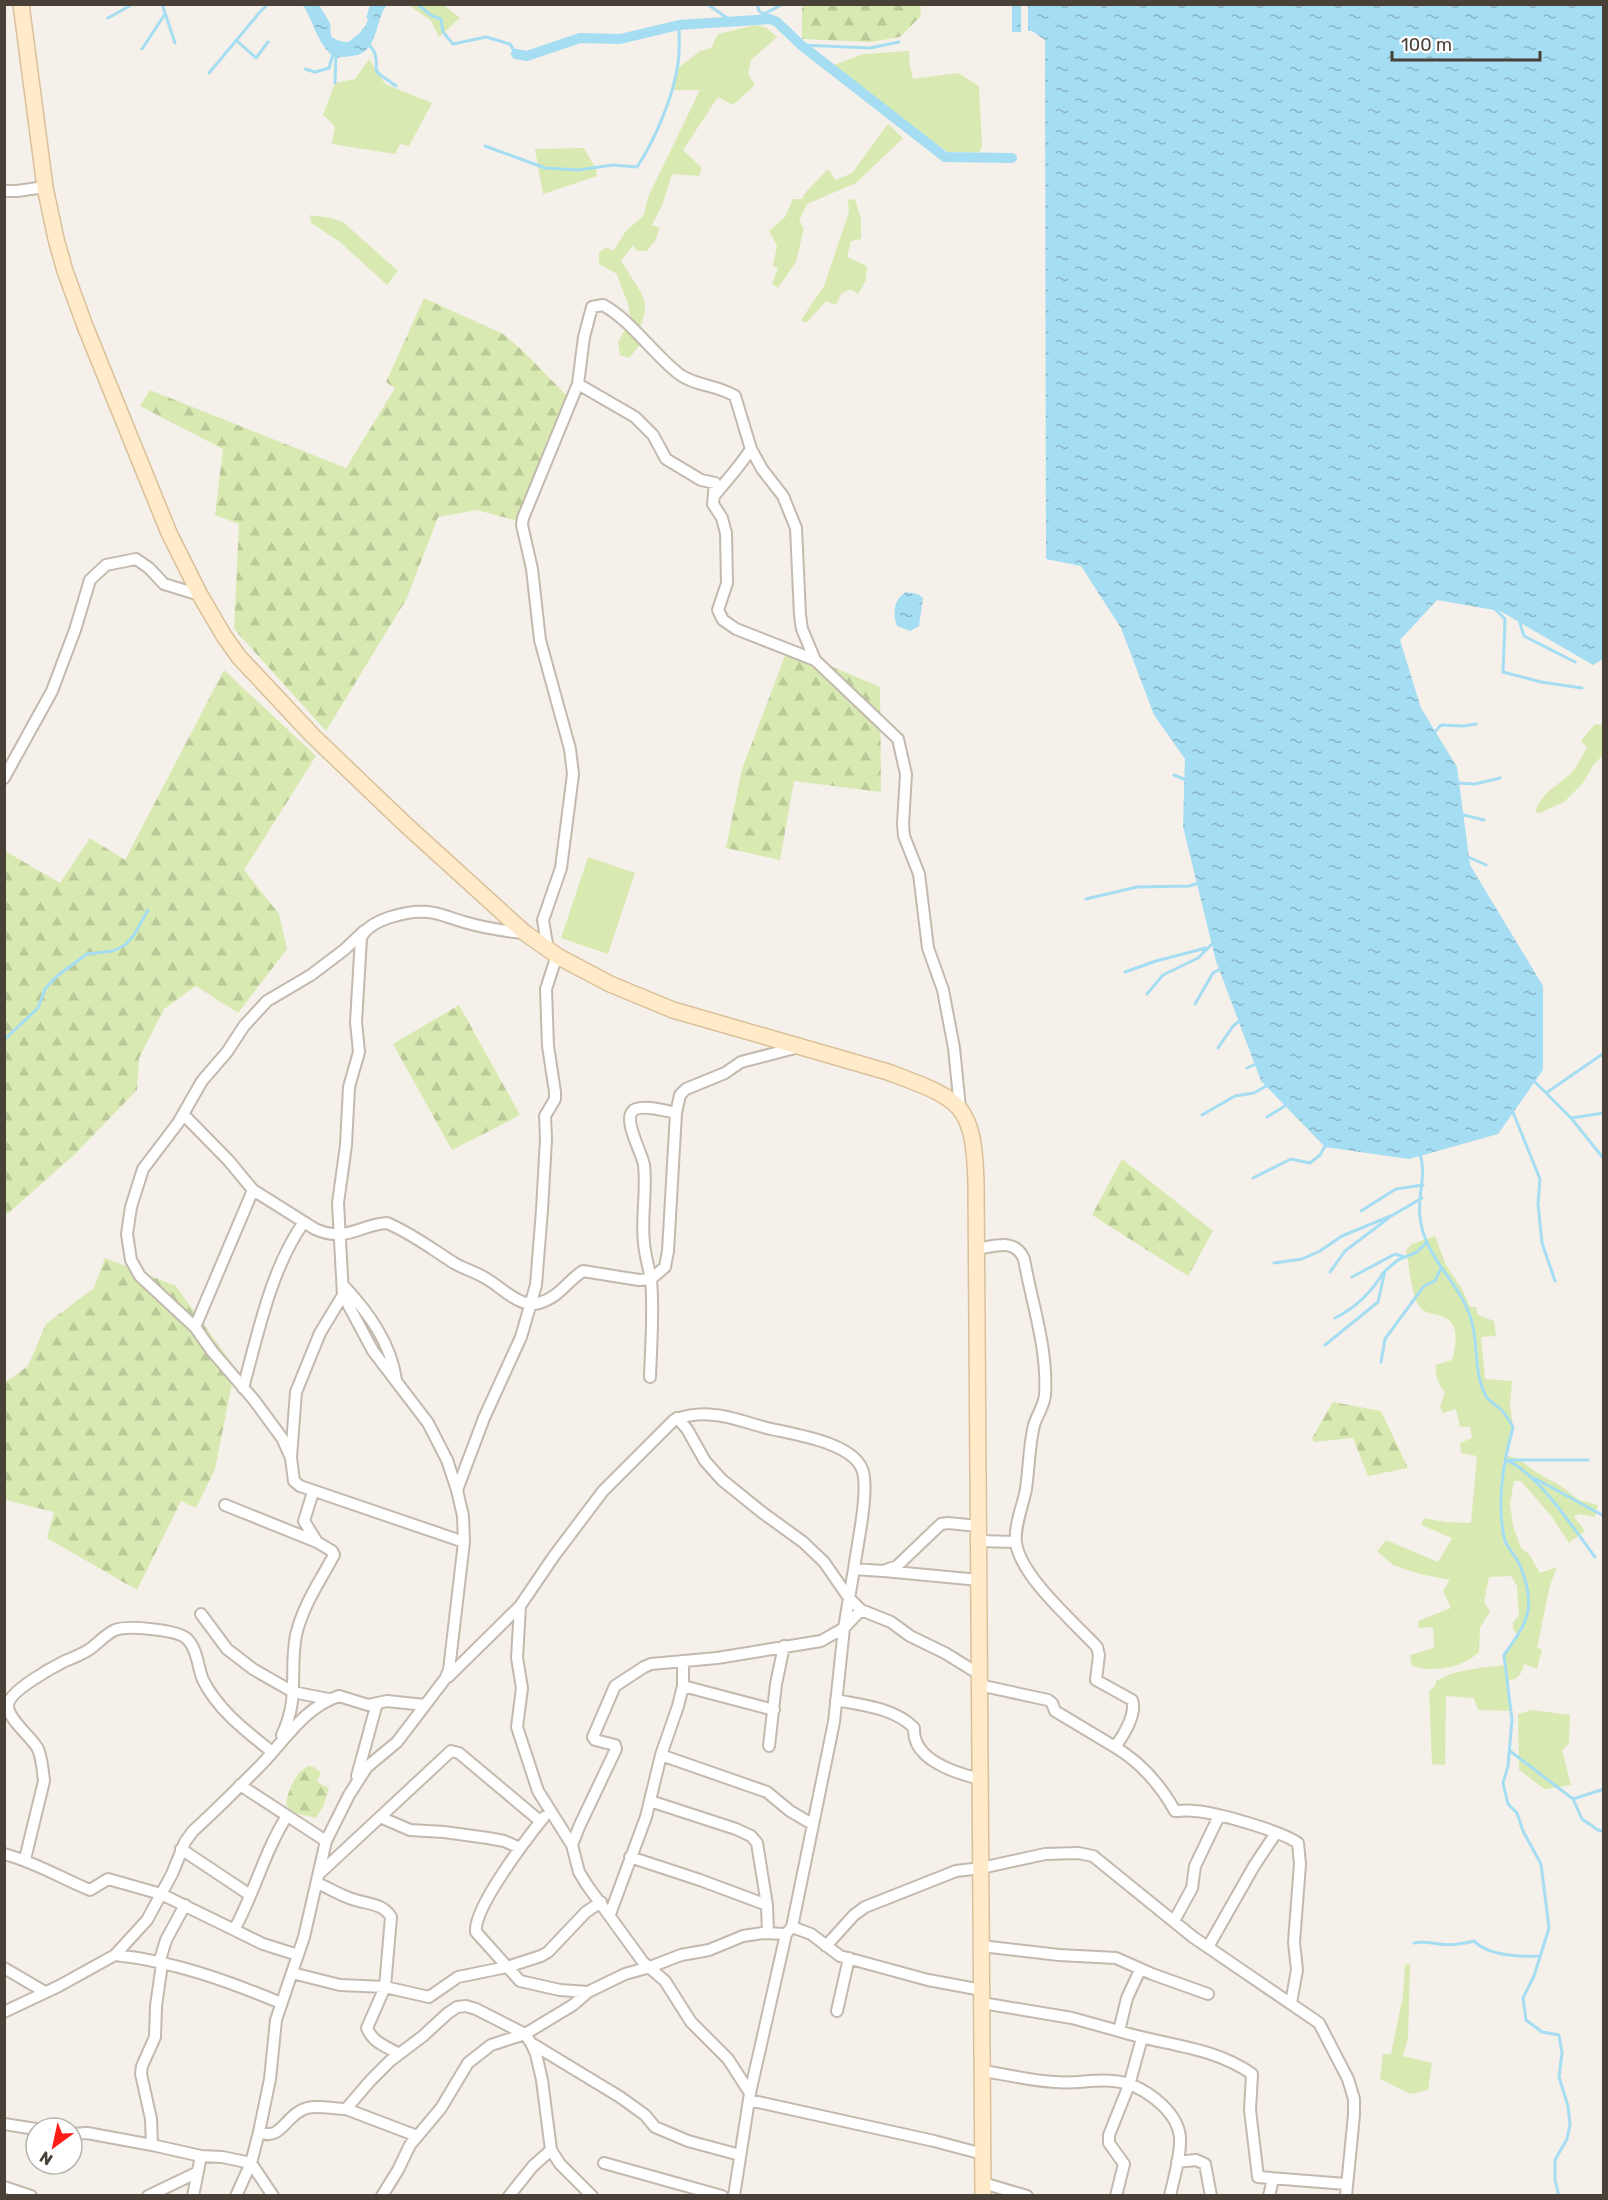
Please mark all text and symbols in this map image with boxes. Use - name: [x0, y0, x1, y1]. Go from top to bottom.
- scale bar: [1392, 24, 1540, 62]
- text: 100 m: [1401, 34, 1452, 56]
- north arrow: [24, 2116, 84, 2176]
- text: N: [36, 2147, 56, 2169]

